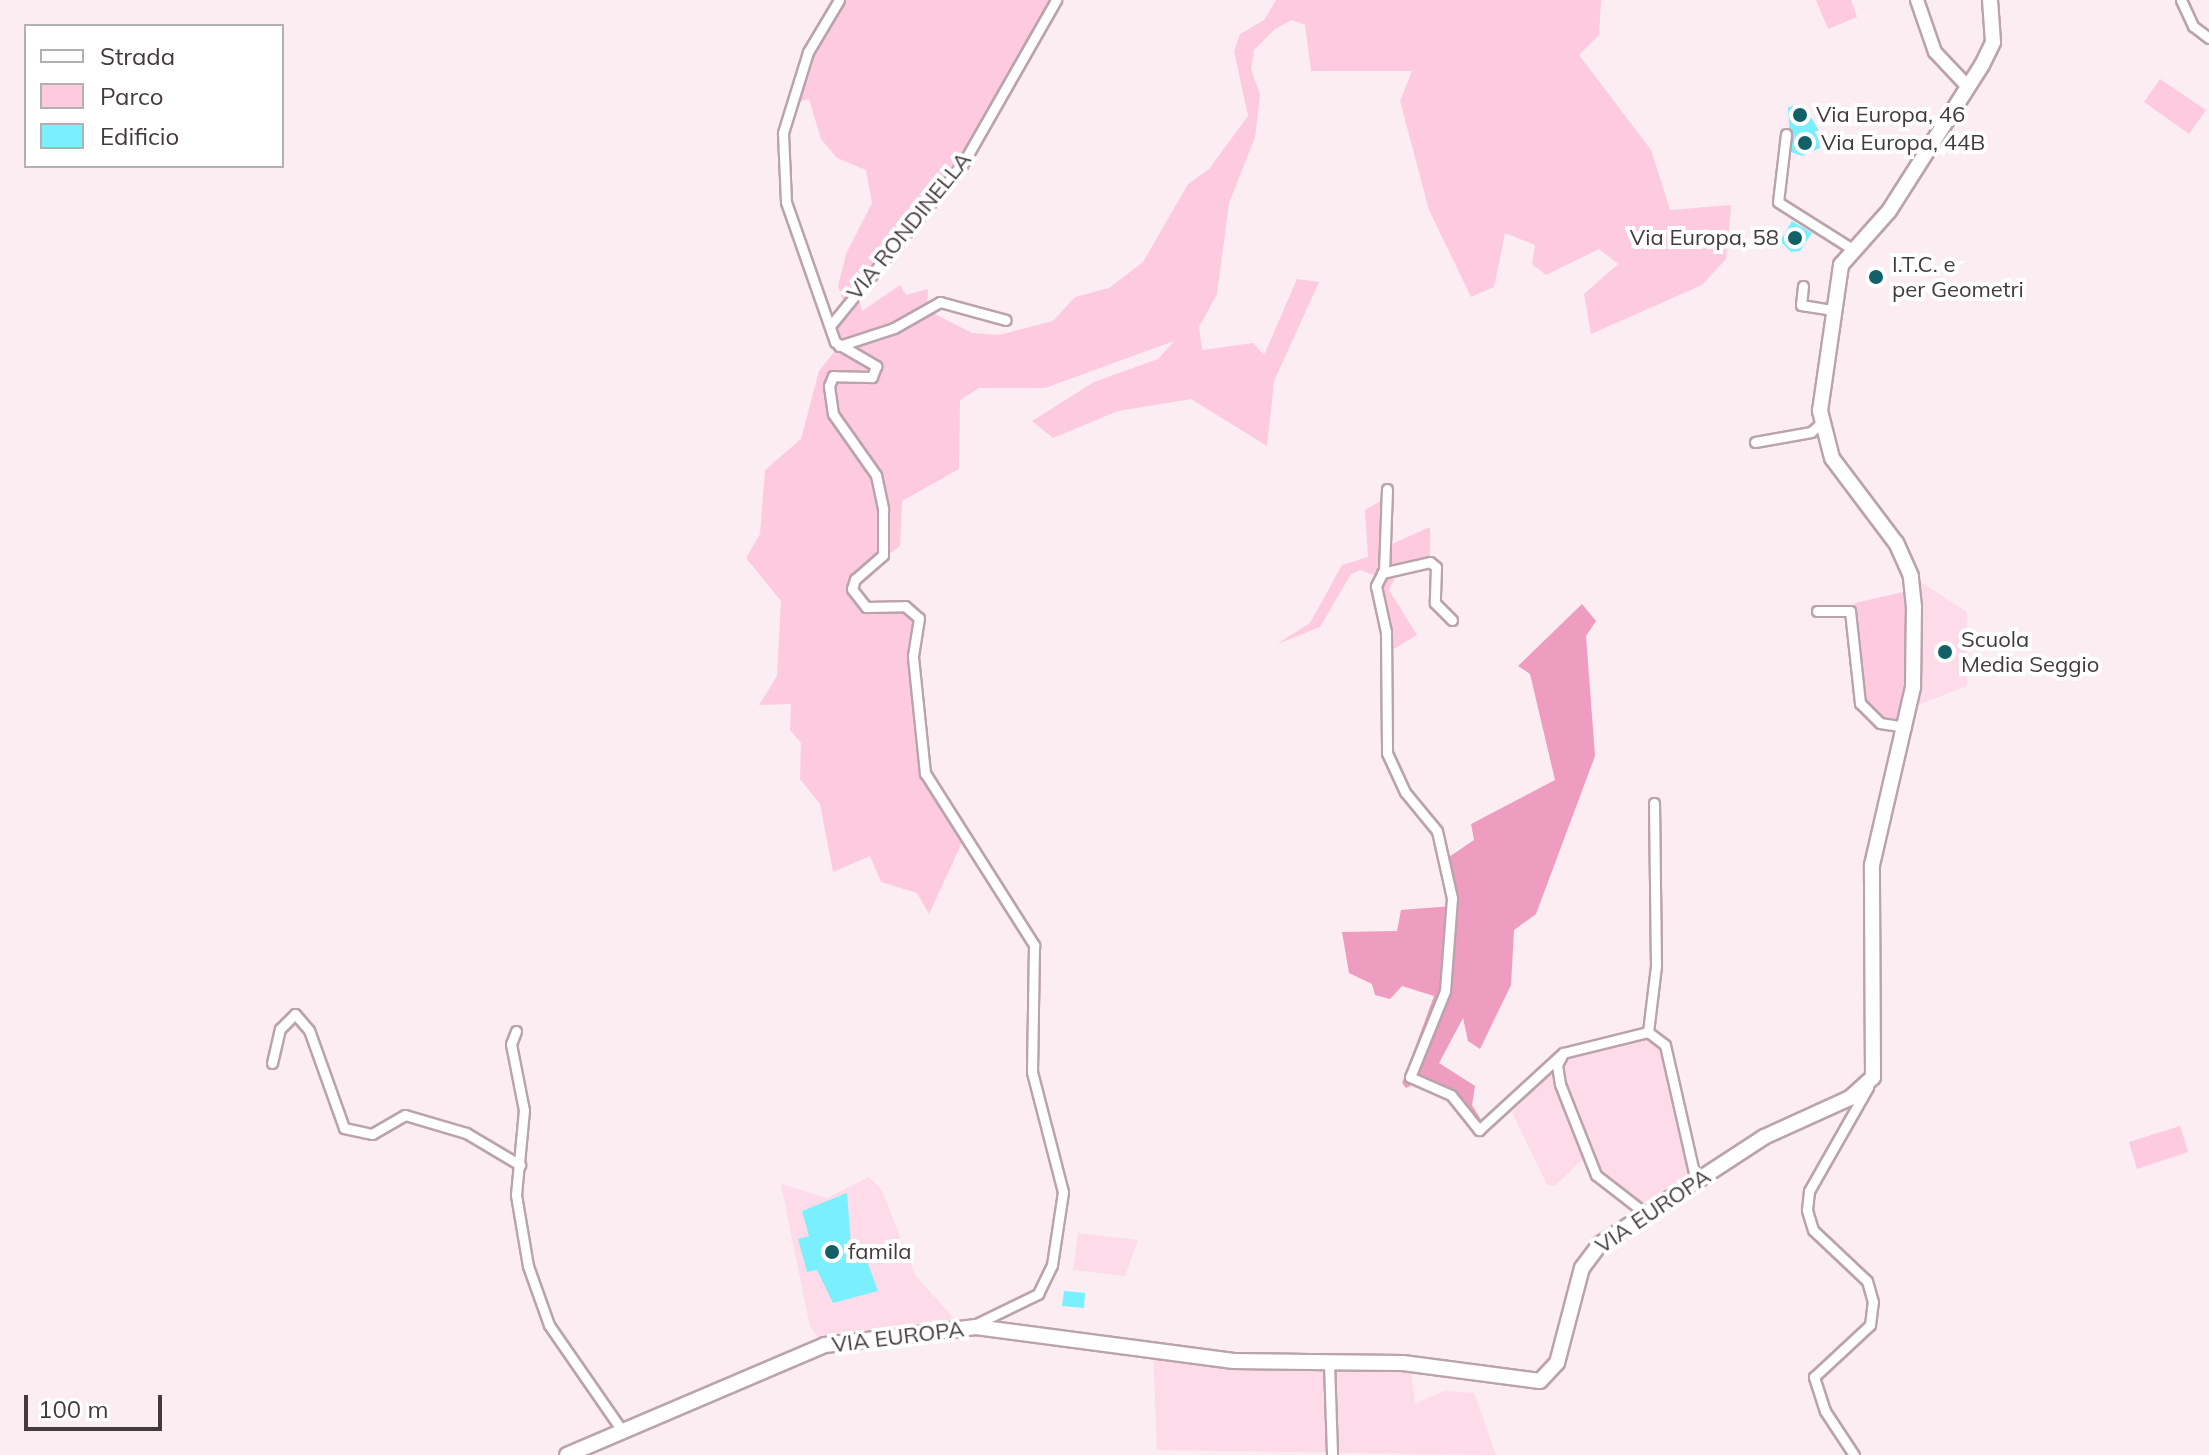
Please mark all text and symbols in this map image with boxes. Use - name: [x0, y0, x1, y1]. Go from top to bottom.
- legend: [24, 24, 284, 168]
- text: Strada: [100, 41, 175, 71]
- text: Parco: [100, 81, 163, 111]
- place label: Via Europa, 46: [1816, 102, 1965, 128]
- marker: Via Europa, 46: [1791, 106, 1809, 124]
- text: Edificio: [100, 121, 179, 151]
- place label: Via Europa, 44B: [1821, 130, 1985, 156]
- marker: Via Europa, 44B: [1796, 134, 1814, 152]
- street label: VIA RONDINELLA: [841, 147, 977, 305]
- place label: Via Europa, 58: [1630, 225, 1779, 251]
- marker: Via Europa, 58: [1786, 229, 1804, 247]
- place label: I.T.C. e per Geometri: [1892, 251, 2024, 302]
- marker: I.T.C. e per Geometri: [1867, 268, 1885, 286]
- place label: Scuola Media Seggio: [1961, 626, 2099, 678]
- marker: Scuola Media Seggio: [1936, 643, 1954, 661]
- street label: VIA EUROPA: [1590, 1163, 1716, 1259]
- place label: famila: [848, 1239, 912, 1265]
- marker: famila: [823, 1243, 841, 1261]
- street label: VIA EUROPA: [830, 1316, 966, 1358]
- scale bar: [28, 1379, 166, 1429]
- text: 100 m: [38, 1394, 109, 1424]

